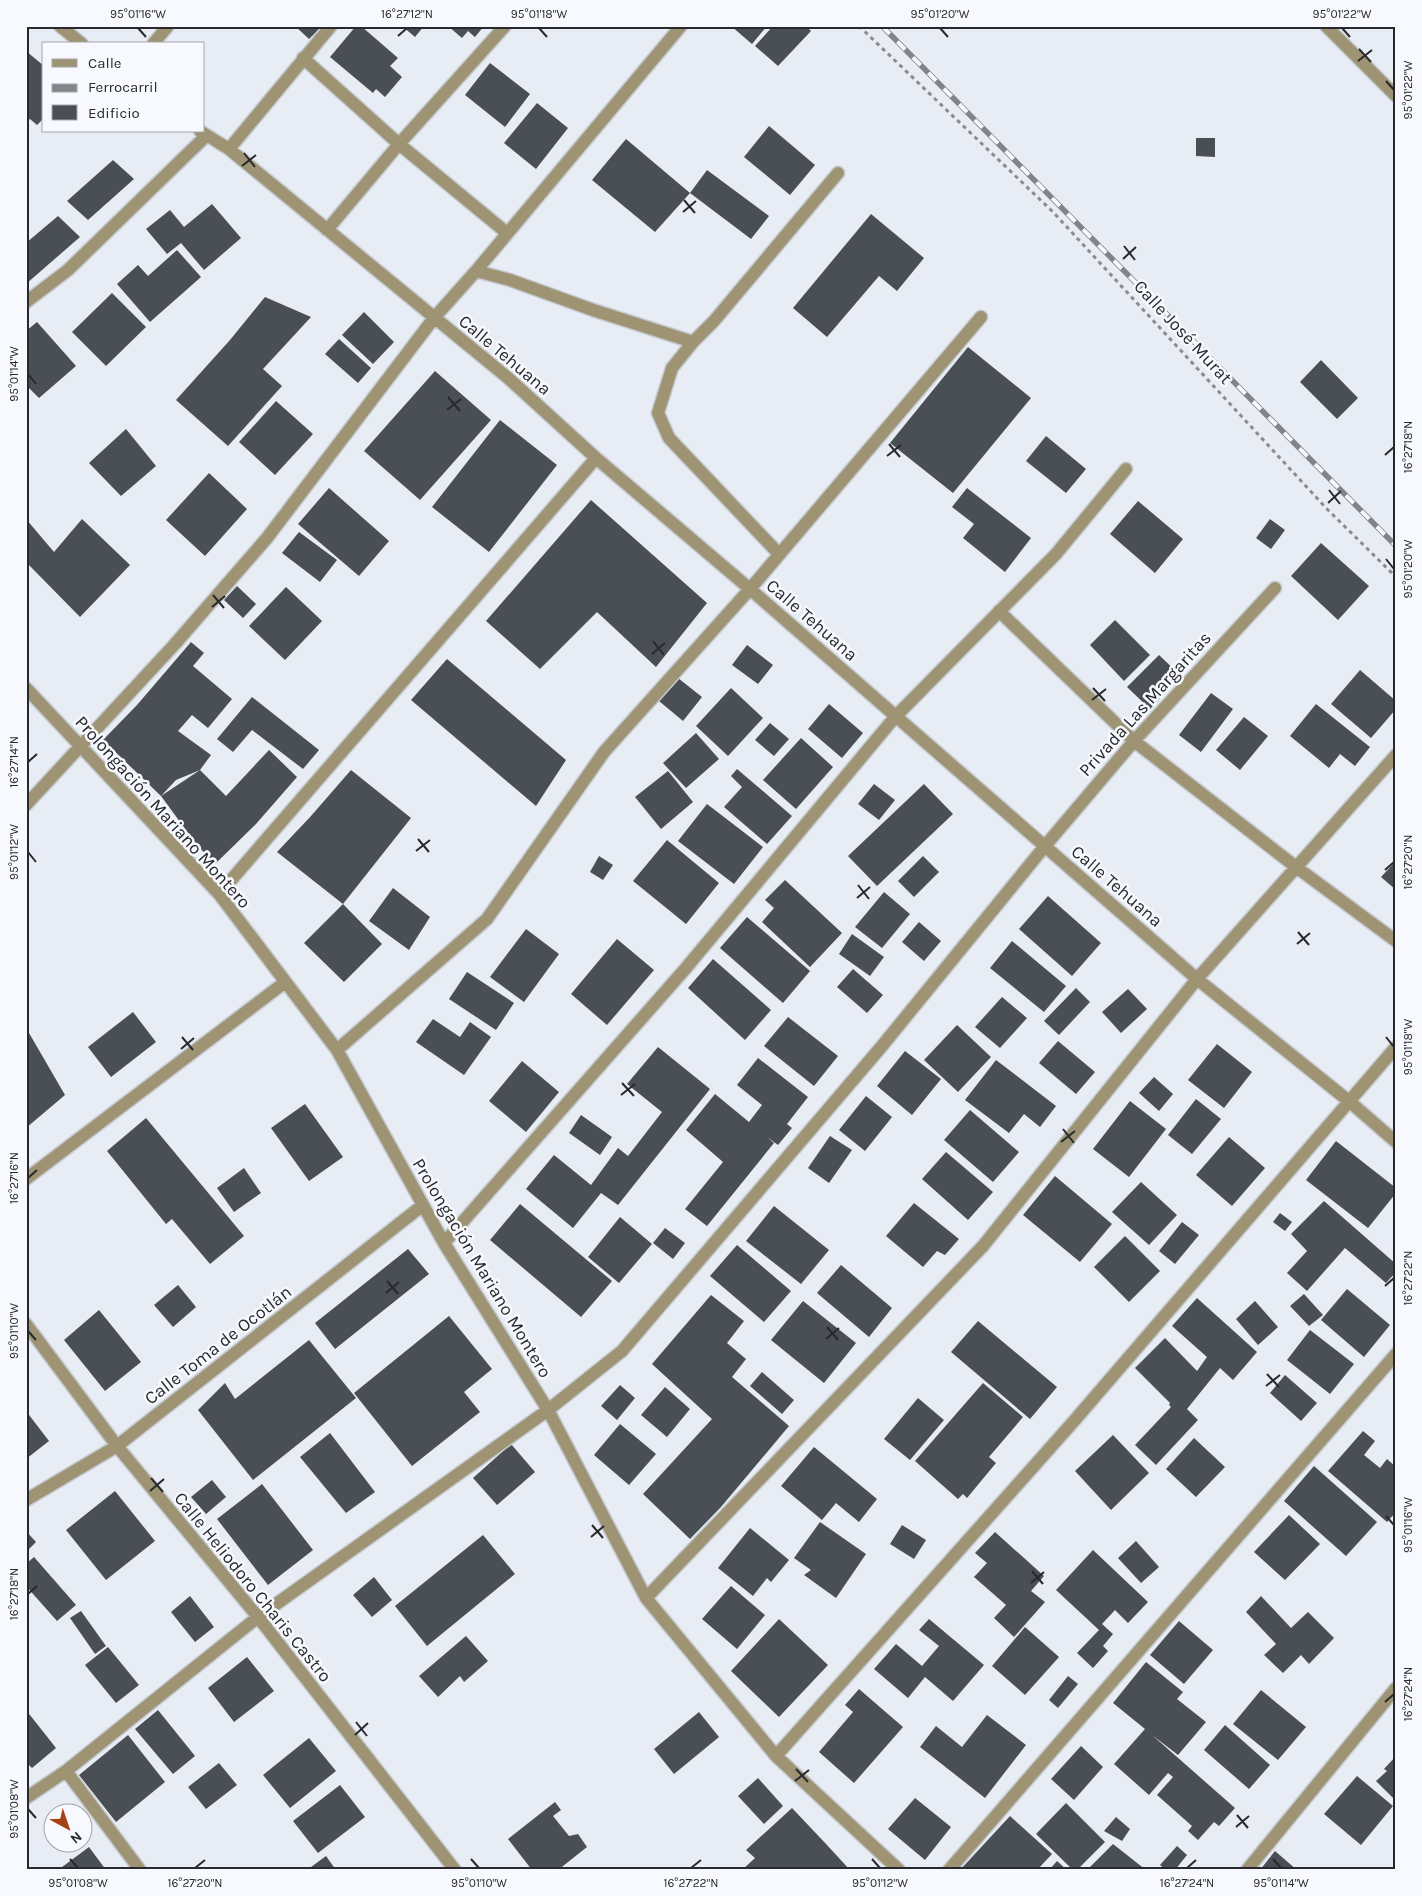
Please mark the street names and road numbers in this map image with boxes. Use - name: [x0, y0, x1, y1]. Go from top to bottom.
- street label: Calle José Murat: [1129, 276, 1237, 389]
- street label: Calle Tehuana: [454, 310, 556, 400]
- street label: Calle Tehuana: [762, 574, 862, 666]
- street label: Privada Las Margaritas: [1074, 627, 1216, 781]
- street label: Prolongación Mariano Montero: [71, 711, 255, 913]
- street label: Calle Tehuana: [1067, 840, 1167, 932]
- street label: Prolongación Mariano Montero: [408, 1154, 556, 1382]
- street label: Calle Toma de Ocotlán: [140, 1281, 296, 1409]
- street label: Calle Heliodoro Charis Castro: [170, 1488, 336, 1686]

